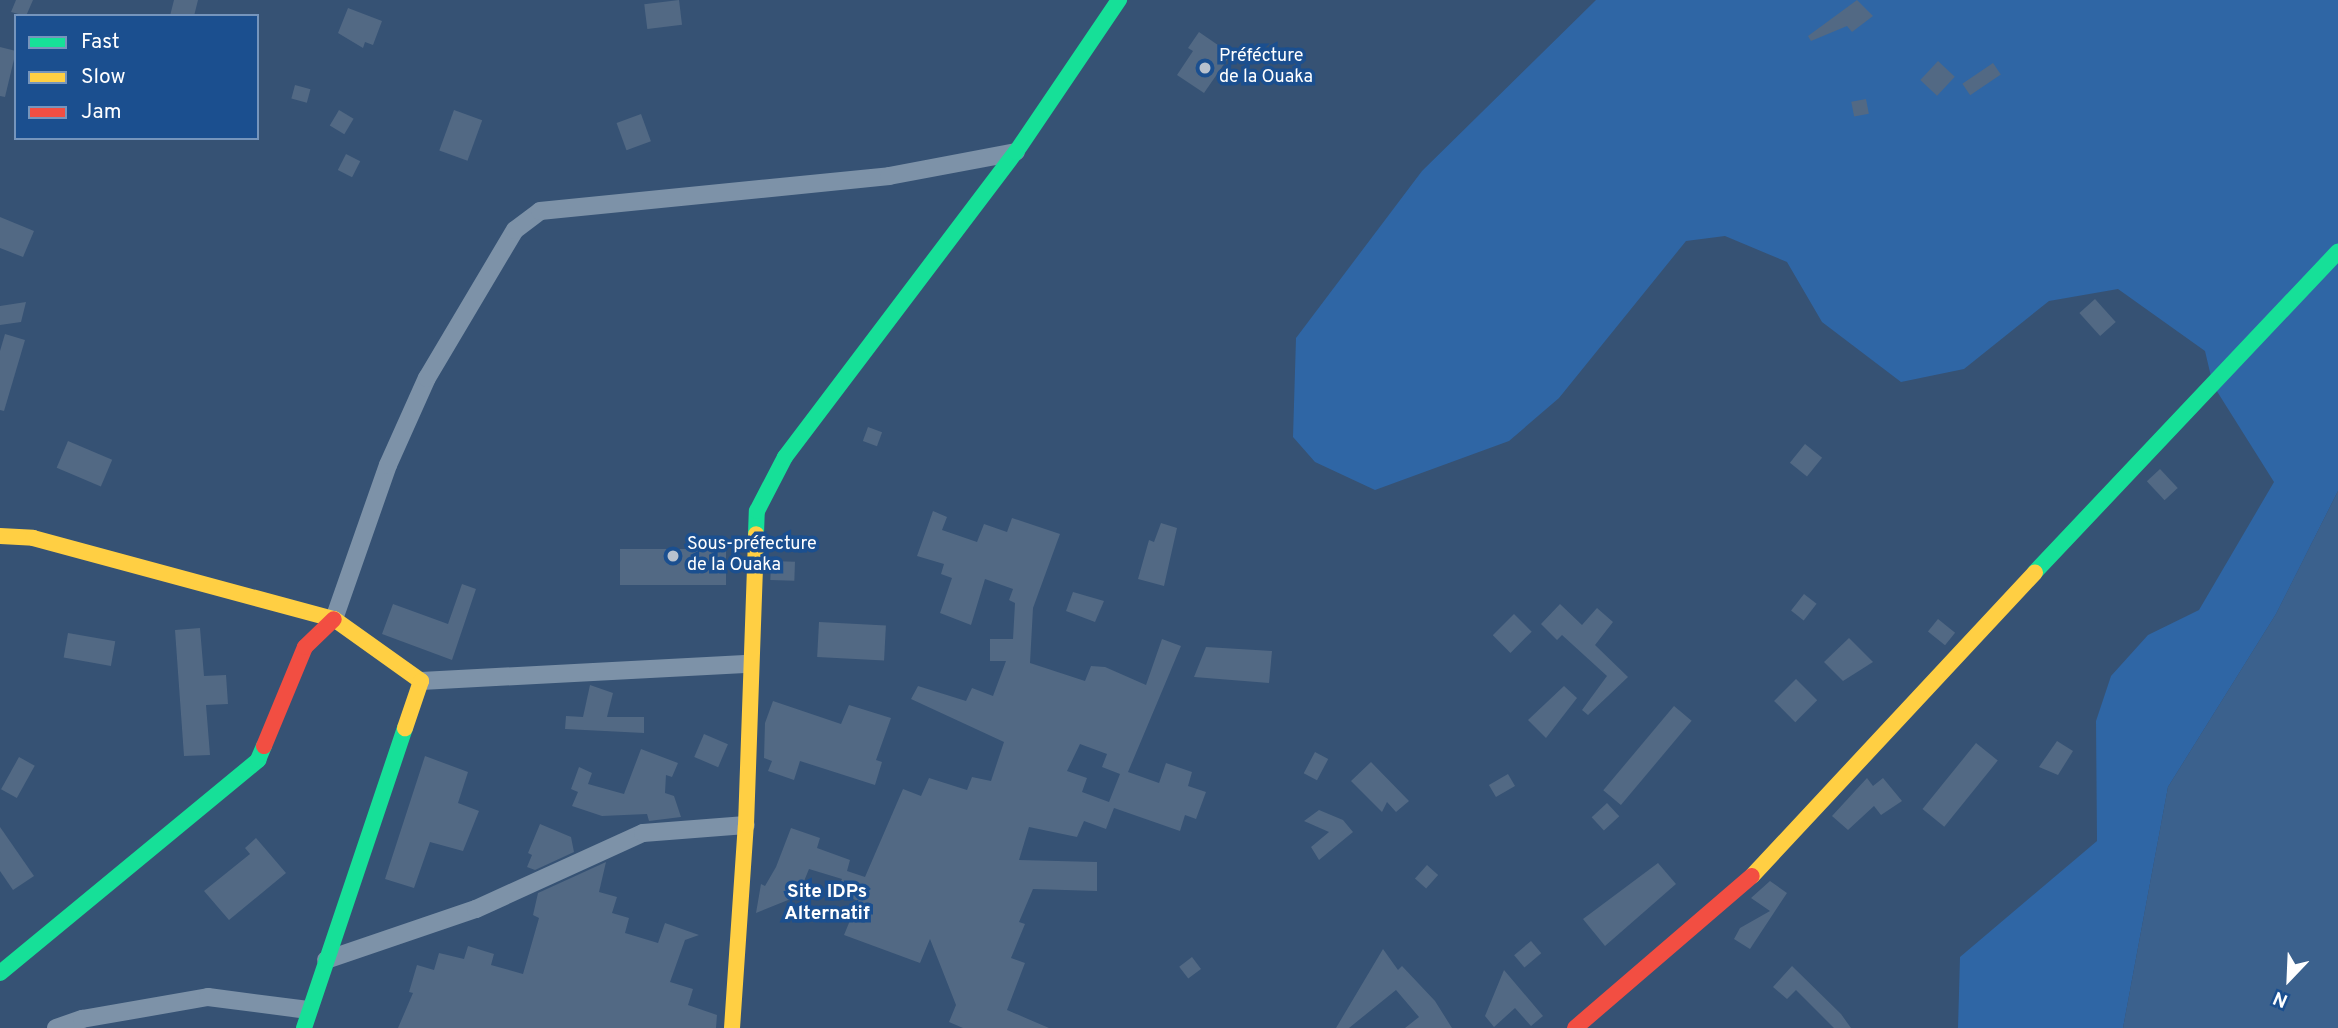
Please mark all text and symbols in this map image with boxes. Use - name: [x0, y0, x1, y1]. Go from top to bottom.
- legend: [14, 14, 259, 140]
- text: Fast: [81, 29, 120, 56]
- place label: Préfécture de la Ouaka: [1219, 47, 1313, 90]
- marker: Préfécture de la Ouaka: [1197, 60, 1213, 76]
- text: Slow: [81, 64, 126, 91]
- text: Jam: [81, 99, 122, 126]
- place label: Sous-préfecture de la Ouaka: [687, 535, 817, 578]
- marker: Sous-préfecture de la Ouaka: [665, 548, 681, 564]
- district label: Site IDPs Alternatif: [784, 882, 870, 926]
- north arrow: [2254, 944, 2324, 1014]
- text: N: [2270, 985, 2292, 1012]

